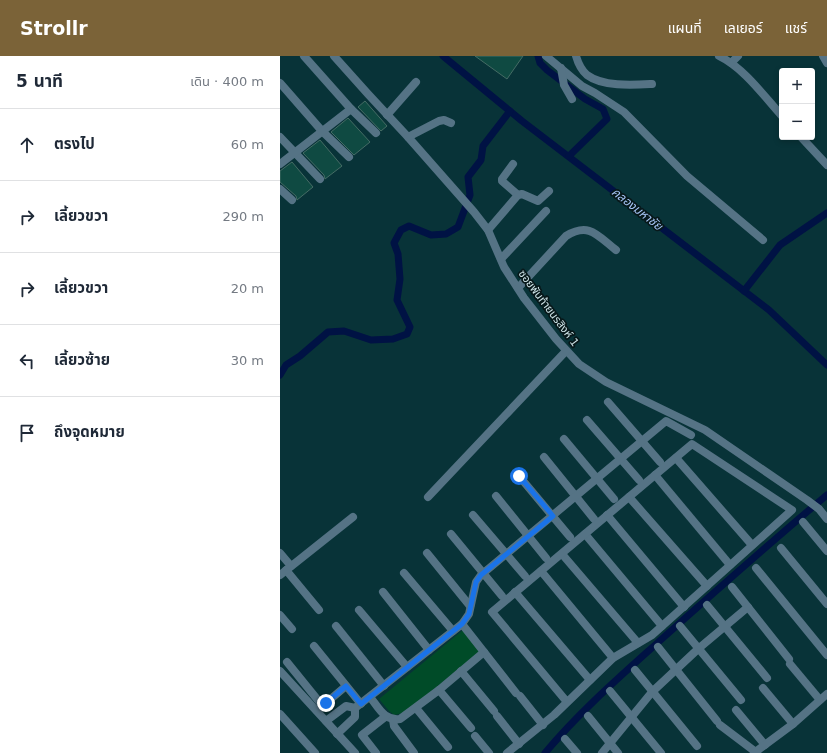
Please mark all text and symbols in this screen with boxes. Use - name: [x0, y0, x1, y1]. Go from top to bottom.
- text: Strollr: [20, 17, 88, 39]
- text: แผนที่: [668, 20, 702, 36]
- text: เลเยอร์: [724, 20, 763, 36]
- text: แชร์: [785, 20, 807, 36]
- map controls: [779, 68, 815, 140]
- button: +: [779, 68, 815, 104]
- text: 5 นาที: [16, 71, 63, 91]
- text: เดิน · 400 m: [190, 74, 264, 89]
- button: −: [779, 104, 815, 140]
- icon: ahead: [16, 134, 38, 156]
- text: ตรงไป: [54, 135, 95, 153]
- text: 60 m: [231, 137, 264, 152]
- water label: คลองมหาชัย: [609, 185, 666, 234]
- icon: right: [16, 206, 38, 228]
- text: เลี้ยวขวา: [54, 207, 108, 225]
- text: 290 m: [222, 209, 264, 224]
- street label: ซอยพันท้ายนรสิงห์ 1: [516, 268, 582, 349]
- icon: right: [16, 278, 38, 300]
- text: เลี้ยวขวา: [54, 279, 108, 297]
- text: 20 m: [231, 281, 264, 296]
- icon: left: [16, 350, 38, 372]
- text: เลี้ยวซ้าย: [54, 351, 110, 369]
- text: 30 m: [231, 353, 264, 368]
- icon: arrive: [16, 422, 38, 444]
- text: ถึงจุดหมาย: [54, 423, 125, 441]
- route start: [510, 467, 528, 485]
- route end: [317, 694, 335, 712]

